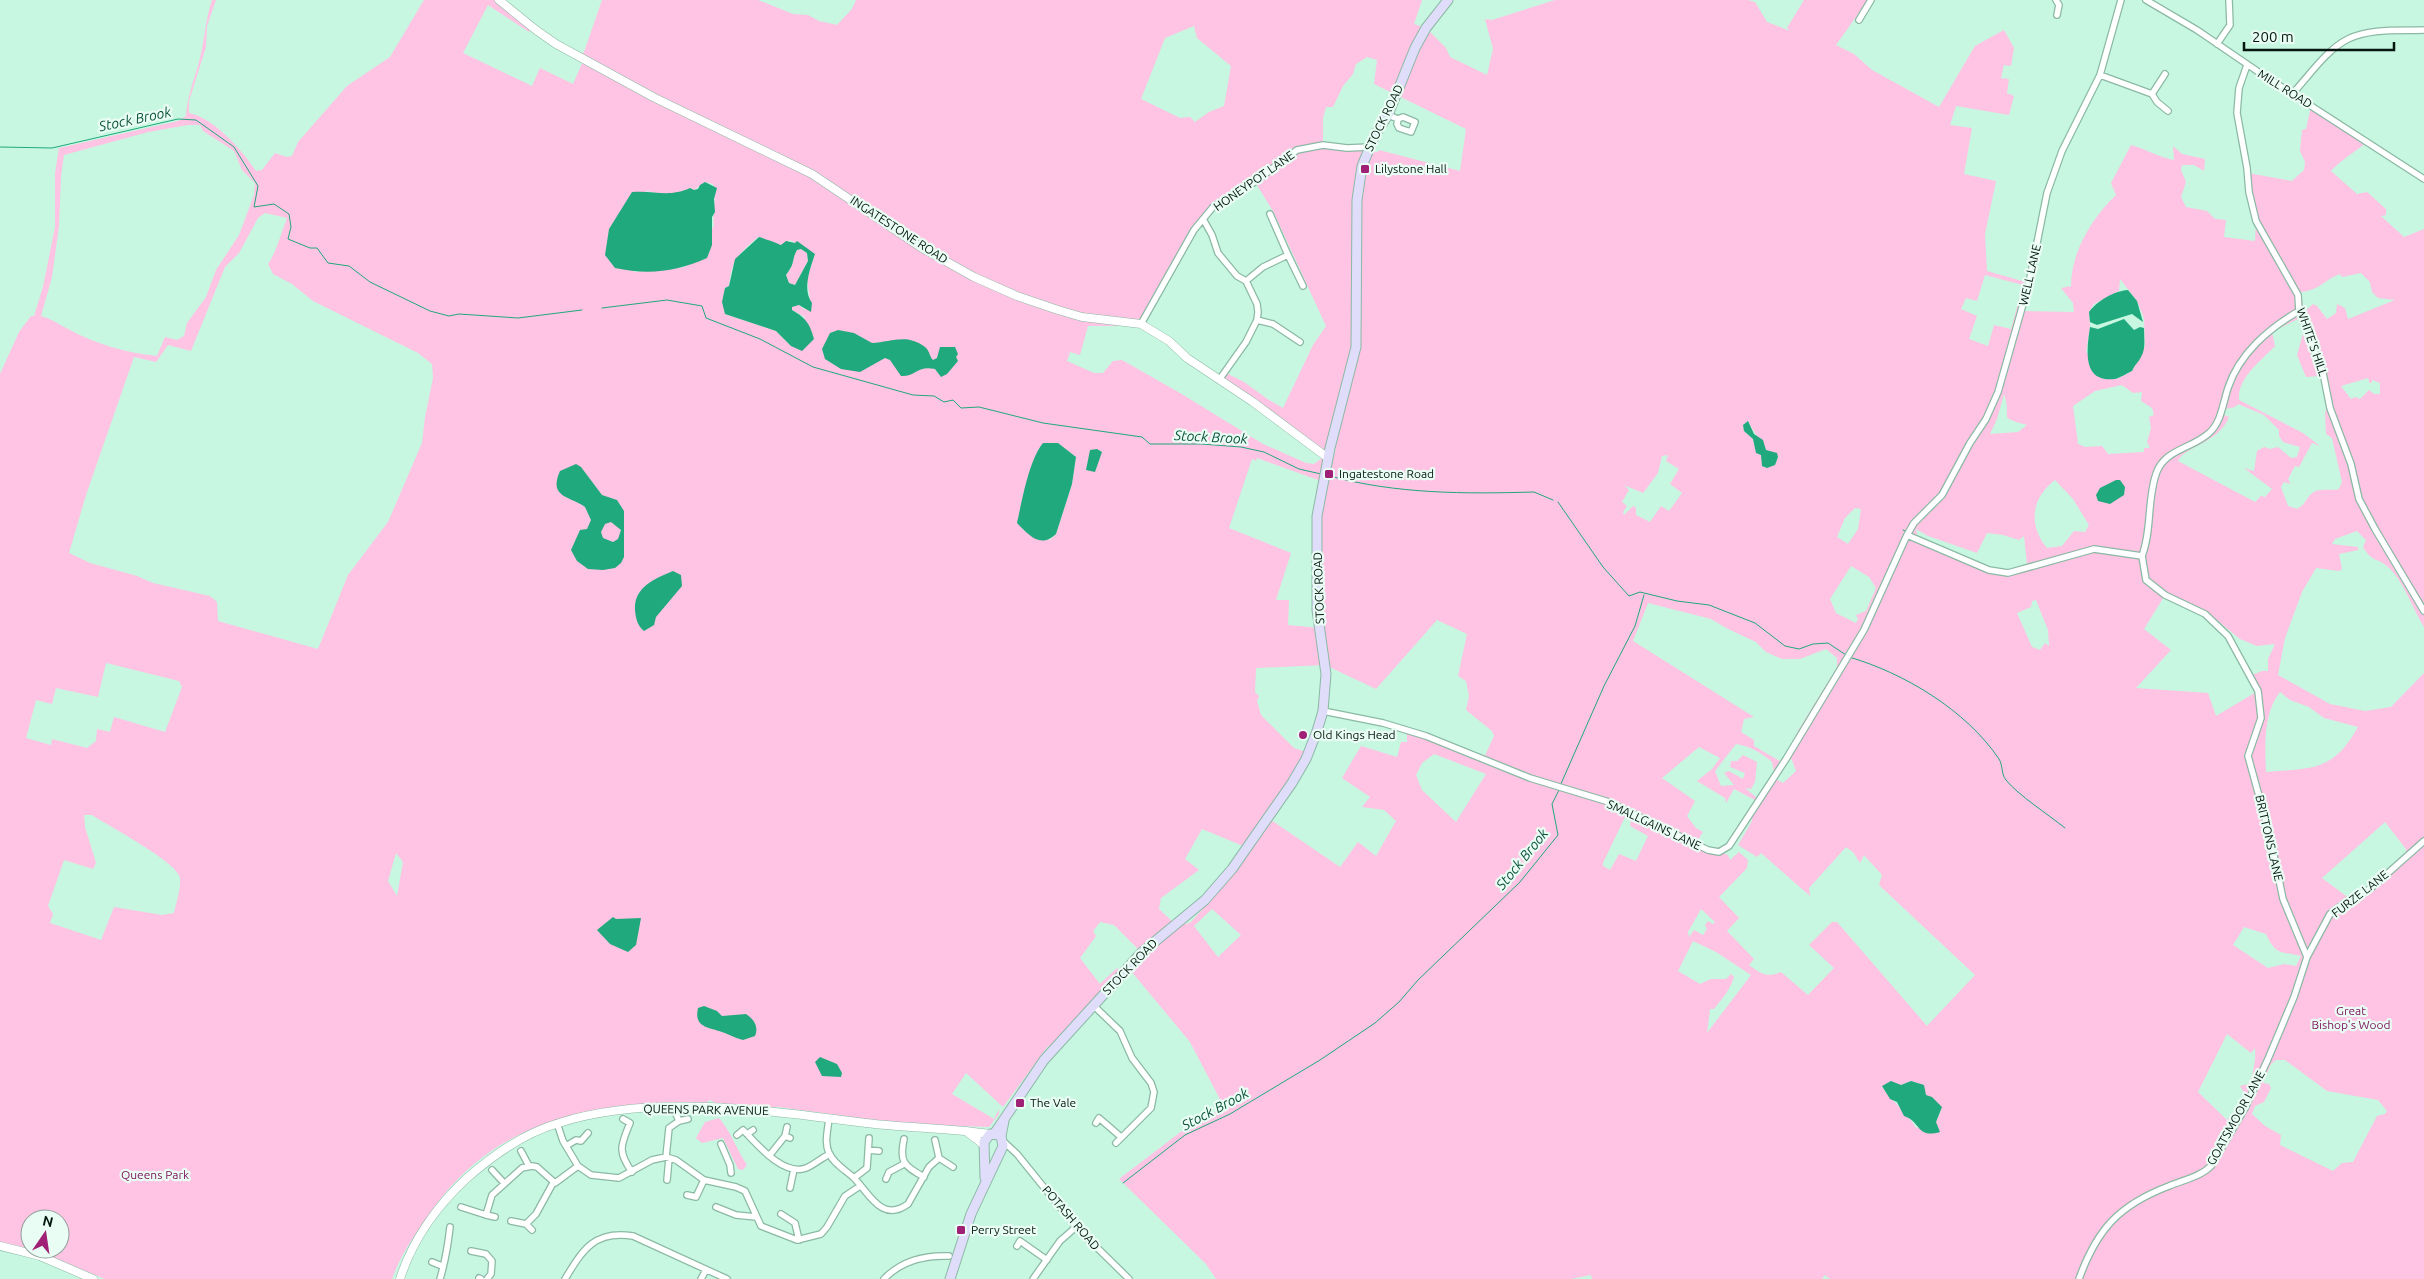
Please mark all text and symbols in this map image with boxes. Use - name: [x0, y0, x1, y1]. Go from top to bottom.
- scale bar: [2244, 20, 2394, 52]
- text: 200 m: [2252, 28, 2294, 45]
- street label: MILL ROAD: [2256, 67, 2315, 110]
- street label: STOCK ROAD: [1362, 82, 1405, 153]
- water label: Stock Brook: [96, 103, 173, 135]
- street label: HONEYPOT LANE: [1211, 148, 1297, 213]
- place label: Lilystone Hall: [1375, 162, 1447, 175]
- marker: Lilystone Hall: [1359, 163, 1371, 175]
- street label: INGATESTONE ROAD: [848, 193, 950, 266]
- street label: WELL LANE: [2016, 243, 2043, 307]
- street label: WHITE'S HILL: [2295, 306, 2330, 378]
- water label: Stock Brook: [1173, 427, 1249, 447]
- place label: Ingatestone Road: [1339, 467, 1434, 480]
- marker: Ingatestone Road: [1323, 468, 1335, 480]
- street label: STOCK ROAD: [1311, 552, 1326, 624]
- place label: Old Kings Head: [1313, 728, 1396, 741]
- marker: Old Kings Head: [1297, 729, 1309, 741]
- street label: BRITTONS LANE: [2253, 794, 2286, 883]
- street label: SMALLGAINS LANE: [1605, 797, 1704, 852]
- water label: Stock Brook: [1492, 825, 1552, 893]
- street label: FURZE LANE: [2329, 867, 2391, 920]
- street label: STOCK ROAD: [1100, 936, 1159, 997]
- park label: Great Bishop's Wood: [2311, 1004, 2391, 1031]
- street label: GOATSMOOR LANE: [2204, 1068, 2267, 1167]
- water label: Stock Brook: [1178, 1084, 1252, 1134]
- place label: The Vale: [1030, 1096, 1076, 1109]
- marker: The Vale: [1014, 1097, 1026, 1109]
- street label: QUEENS PARK AVENUE: [643, 1102, 769, 1117]
- park label: Queens Park: [121, 1168, 189, 1181]
- street label: POTASH ROAD: [1040, 1183, 1103, 1252]
- north arrow: [20, 1209, 70, 1259]
- text: N: [41, 1212, 55, 1230]
- place label: Perry Street: [971, 1223, 1036, 1236]
- marker: Perry Street: [955, 1224, 967, 1236]

